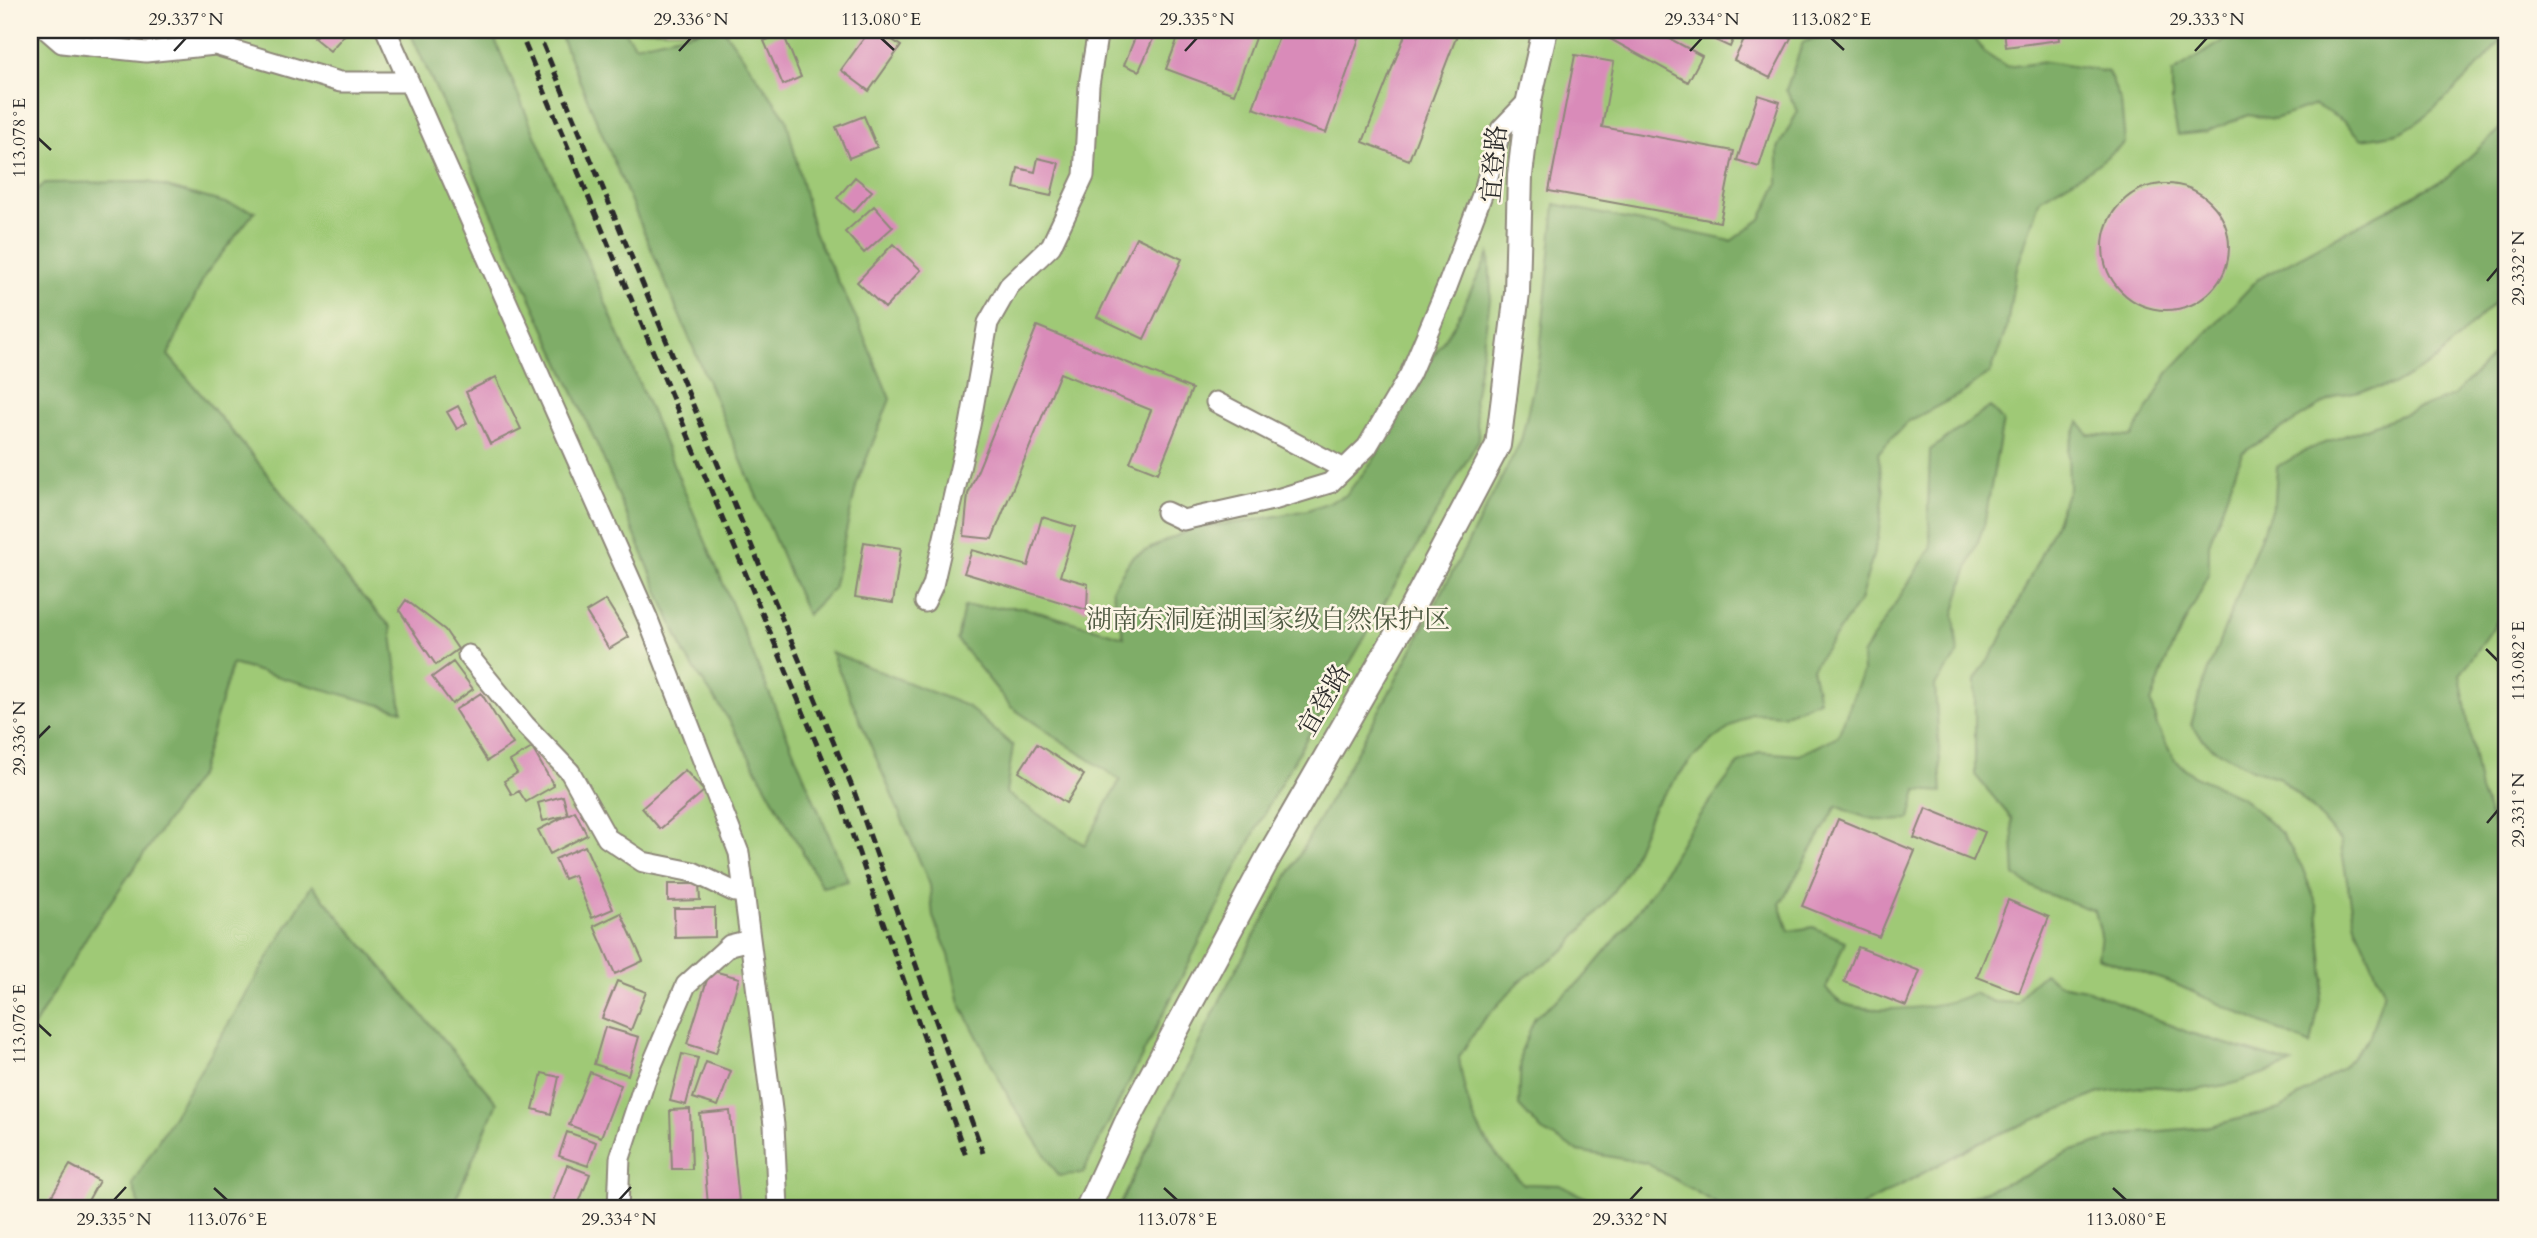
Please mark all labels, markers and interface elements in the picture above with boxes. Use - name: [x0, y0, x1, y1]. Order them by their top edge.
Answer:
- text: 29.337°N: [148, 7, 224, 32]
- text: 29.336°N: [653, 7, 729, 32]
- text: 113.080°E: [841, 7, 921, 32]
- text: 29.335°N: [1159, 7, 1235, 32]
- text: 29.334°N: [1664, 7, 1740, 32]
- text: 113.082°E: [1791, 7, 1871, 32]
- text: 29.333°N: [2169, 7, 2245, 32]
- text: 113.078°E: [7, 98, 32, 178]
- street label: 宜登路: [1473, 124, 1515, 204]
- text: 29.332°N: [2506, 230, 2531, 306]
- park label: 湖南东洞庭湖国家级自然保护区: [1086, 602, 1450, 637]
- text: 113.082°E: [2506, 621, 2531, 701]
- street label: 宜登路: [1289, 657, 1359, 743]
- text: 29.336°N: [7, 700, 32, 776]
- text: 29.331°N: [2506, 772, 2531, 848]
- text: 113.076°E: [7, 984, 32, 1064]
- text: 29.335°N: [76, 1207, 152, 1232]
- text: 113.076°E: [187, 1207, 267, 1232]
- text: 29.334°N: [581, 1207, 657, 1232]
- text: 113.078°E: [1137, 1207, 1217, 1232]
- text: 29.332°N: [1592, 1207, 1668, 1232]
- text: 113.080°E: [2086, 1207, 2166, 1232]

